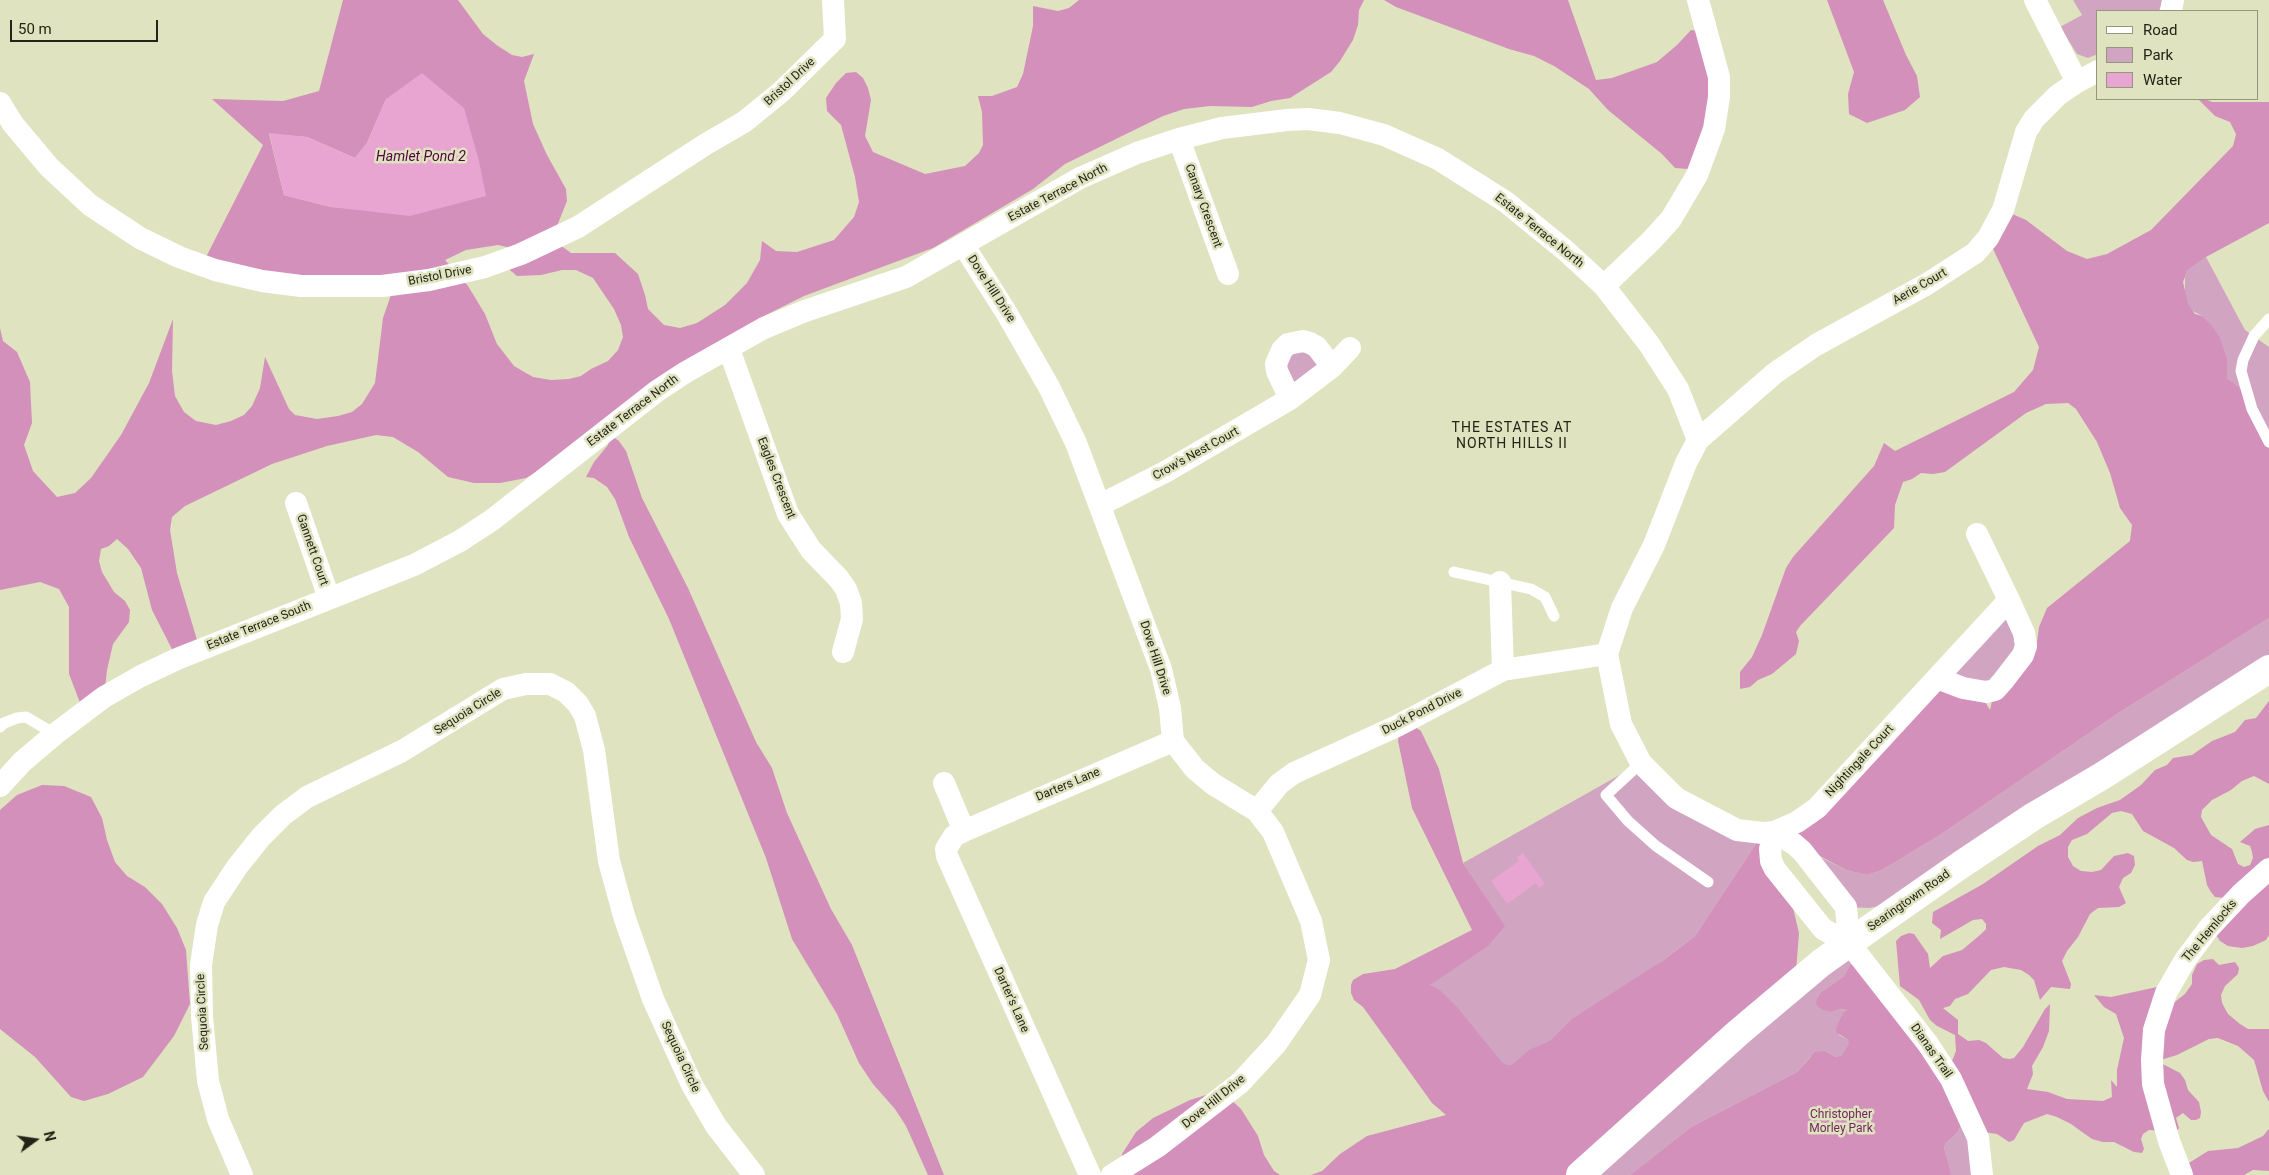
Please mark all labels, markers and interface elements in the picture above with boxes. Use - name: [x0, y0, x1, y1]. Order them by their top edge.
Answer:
- scale bar: [12, 10, 160, 42]
- legend: [2096, 10, 2259, 100]
- text: 50 m: [18, 20, 52, 38]
- text: Road: [2143, 21, 2177, 39]
- text: Park: [2143, 46, 2173, 64]
- street label: Bristol Drive: [762, 55, 818, 109]
- text: Water: [2143, 71, 2182, 89]
- water label: Hamlet Pond 2: [376, 149, 466, 165]
- street label: Estate Terrace North: [1006, 161, 1110, 225]
- street label: Canary Crescent: [1181, 162, 1225, 250]
- street label: Estate Terrace North: [1492, 191, 1586, 271]
- street label: Dove Hill Drive: [964, 253, 1018, 325]
- street label: Bristol Drive: [407, 263, 473, 289]
- street label: Aerie Court: [1890, 266, 1950, 308]
- street label: Estate Terrace North: [585, 372, 681, 450]
- district label: THE ESTATES AT NORTH HILLS II: [1450, 420, 1574, 452]
- street label: Crow's Nest Court: [1151, 424, 1241, 484]
- street label: Eagles Crescent: [754, 435, 798, 521]
- street label: Gannett Court: [293, 512, 331, 588]
- street label: Estate Terrace South: [205, 599, 313, 653]
- street label: Dove Hill Drive: [1136, 619, 1174, 697]
- street label: Sequoia Circle: [432, 686, 504, 738]
- street label: Duck Pond Drive: [1380, 686, 1464, 738]
- street label: Nightingale Court: [1823, 722, 1897, 800]
- street label: Darters Lane: [1034, 765, 1102, 805]
- street label: Searingtown Road: [1865, 867, 1953, 935]
- street label: The Hemlocks: [2180, 897, 2240, 965]
- street label: Darter's Lane: [990, 965, 1032, 1035]
- street label: Sequoia Circle: [194, 973, 212, 1051]
- street label: Sequoia Circle: [657, 1019, 703, 1095]
- street label: Dianas Trail: [1907, 1021, 1955, 1081]
- street label: Dove Hill Drive: [1180, 1072, 1248, 1132]
- park label: Christopher Morley Park: [1809, 1108, 1873, 1136]
- north arrow: [10, 1115, 60, 1165]
- text: N: [41, 1130, 59, 1143]

